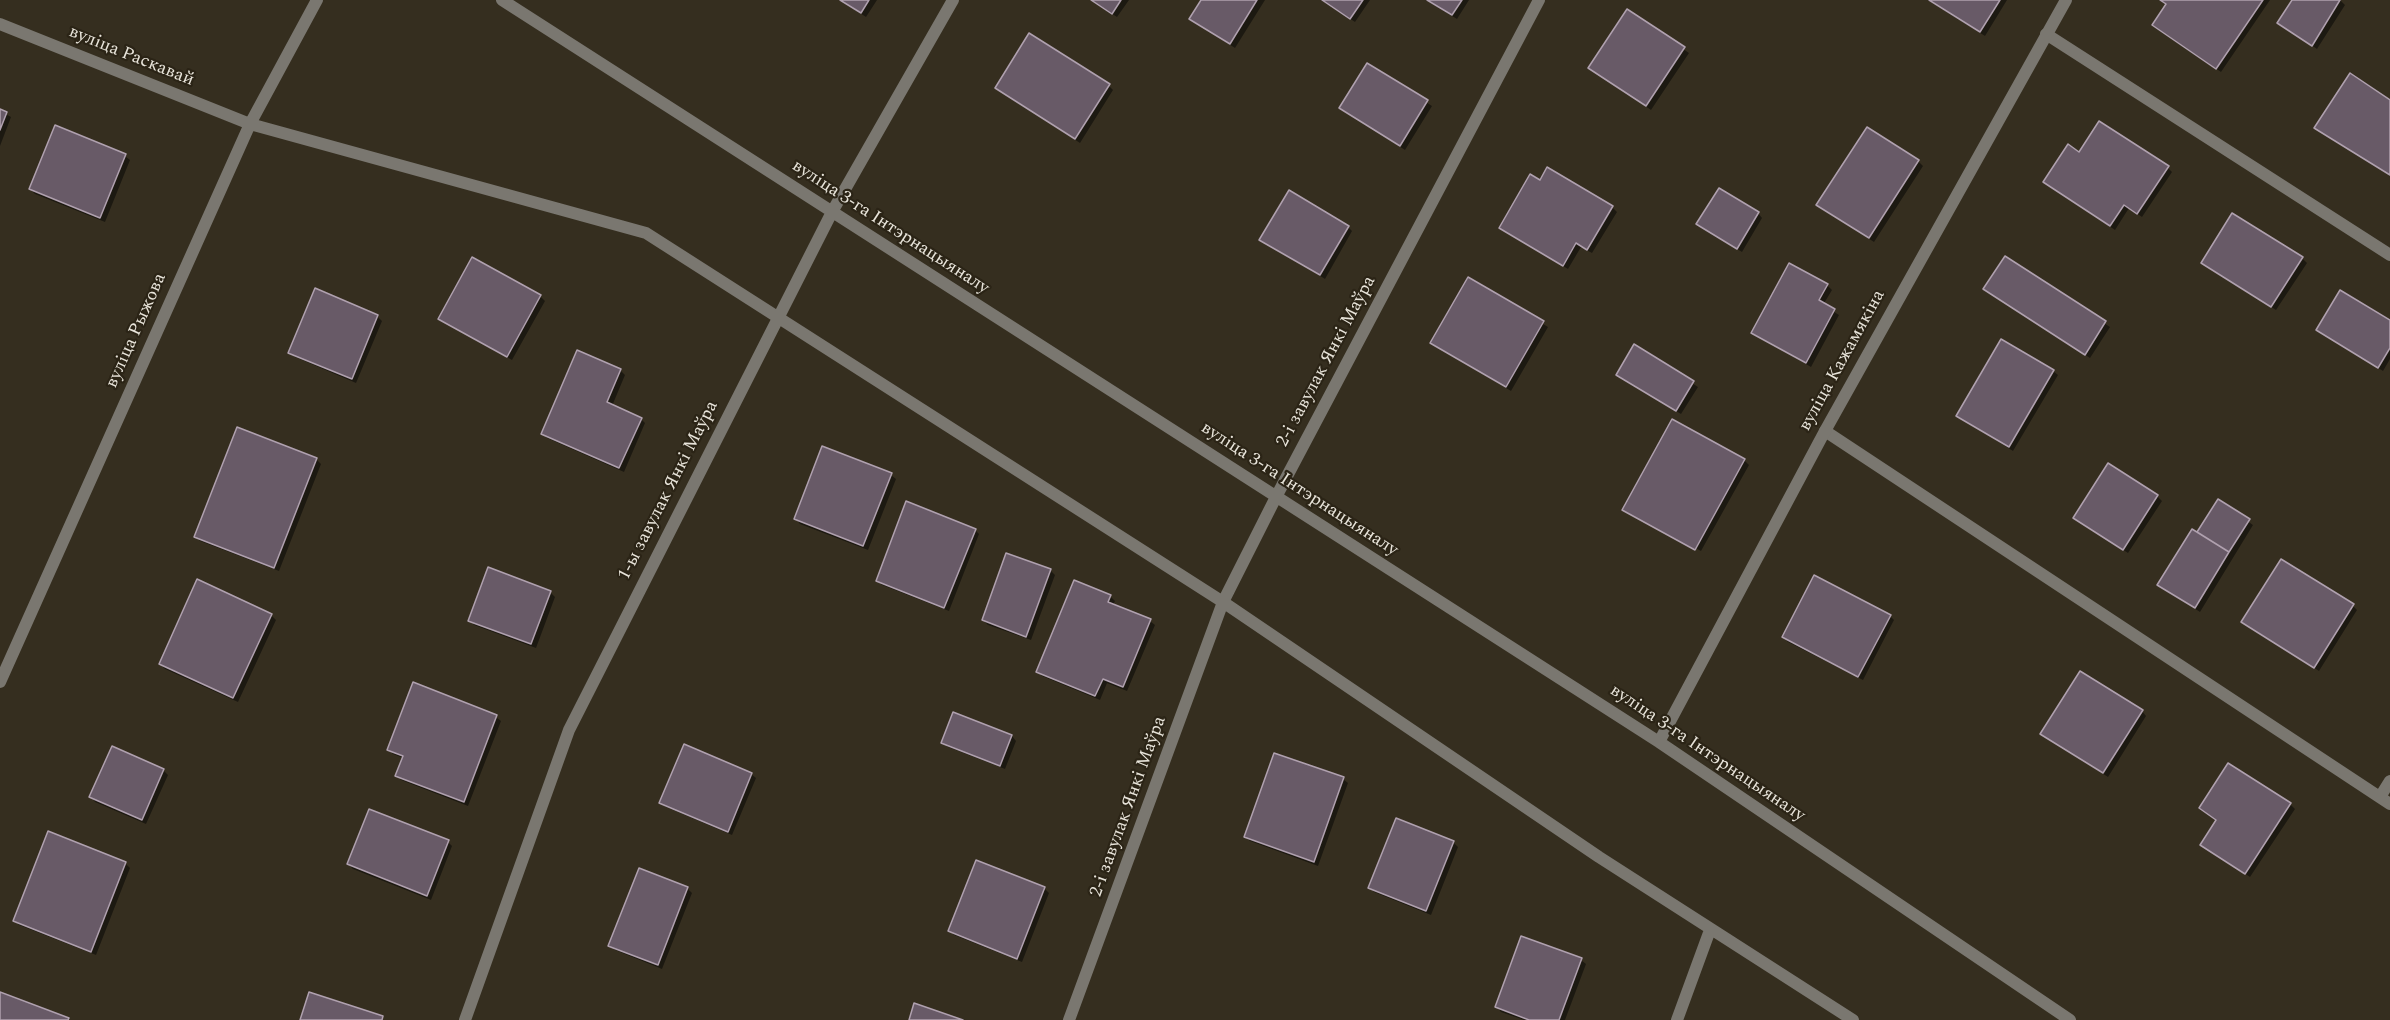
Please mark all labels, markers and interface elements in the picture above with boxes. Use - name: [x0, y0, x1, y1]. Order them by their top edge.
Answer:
- street label: вуліца Раскавай: [65, 22, 197, 92]
- street label: вуліца 3-га Інтэрнацыяналу: [787, 156, 993, 300]
- street label: вуліца Рыжова: [102, 270, 172, 392]
- street label: 2-і завулак Янкі Маўра: [1273, 273, 1381, 451]
- street label: вуліца Кажамякіна: [1795, 287, 1891, 435]
- street label: 1-ы завулак Янкі Маўра: [614, 398, 724, 584]
- street label: вуліца 3-га Інтэрнацыяналу: [1196, 418, 1402, 562]
- street label: вуліца 3-га Інтэрнацыяналу: [1605, 681, 1809, 827]
- street label: 2-і завулак Янкі Маўра: [1086, 714, 1172, 900]

